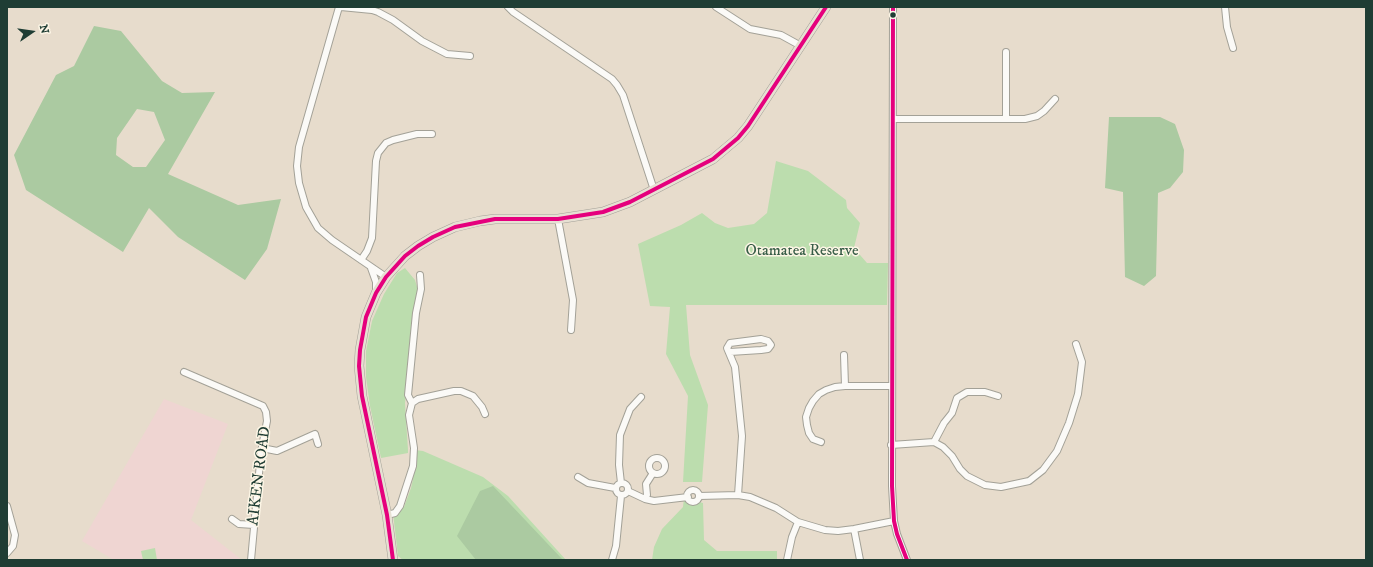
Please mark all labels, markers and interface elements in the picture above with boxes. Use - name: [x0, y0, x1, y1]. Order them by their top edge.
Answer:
- unlabelled marker: [888, 10, 898, 20]
- north arrow: [12, 12, 52, 52]
- text: N: [36, 23, 52, 35]
- park label: Otamatea Reserve: [745, 242, 859, 262]
- street label: AIKEN ROAD: [244, 425, 276, 527]

